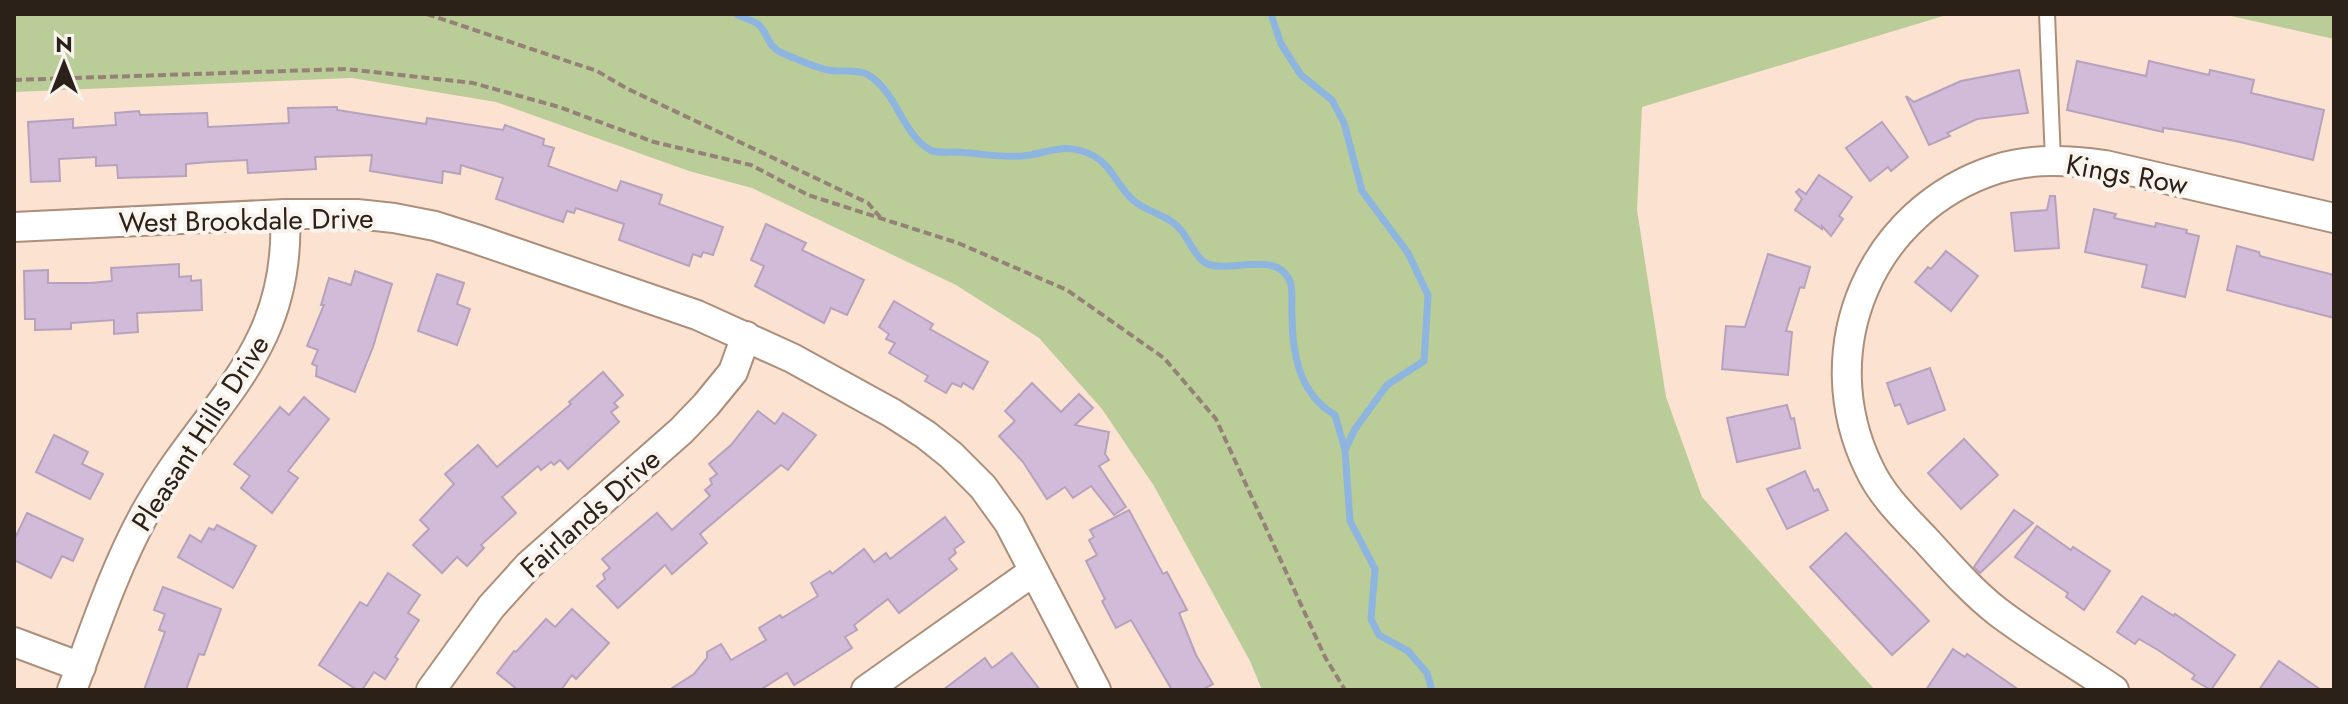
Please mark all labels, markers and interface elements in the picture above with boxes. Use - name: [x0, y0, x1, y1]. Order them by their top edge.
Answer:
- north arrow: [24, 24, 104, 104]
- text: N: [55, 28, 73, 60]
- street label: Kings Row: [2063, 144, 2191, 205]
- street label: West Brookdale Drive: [118, 198, 374, 243]
- street label: Pleasant Hills Drive: [122, 327, 279, 539]
- street label: Fairlands Drive: [511, 439, 669, 587]

